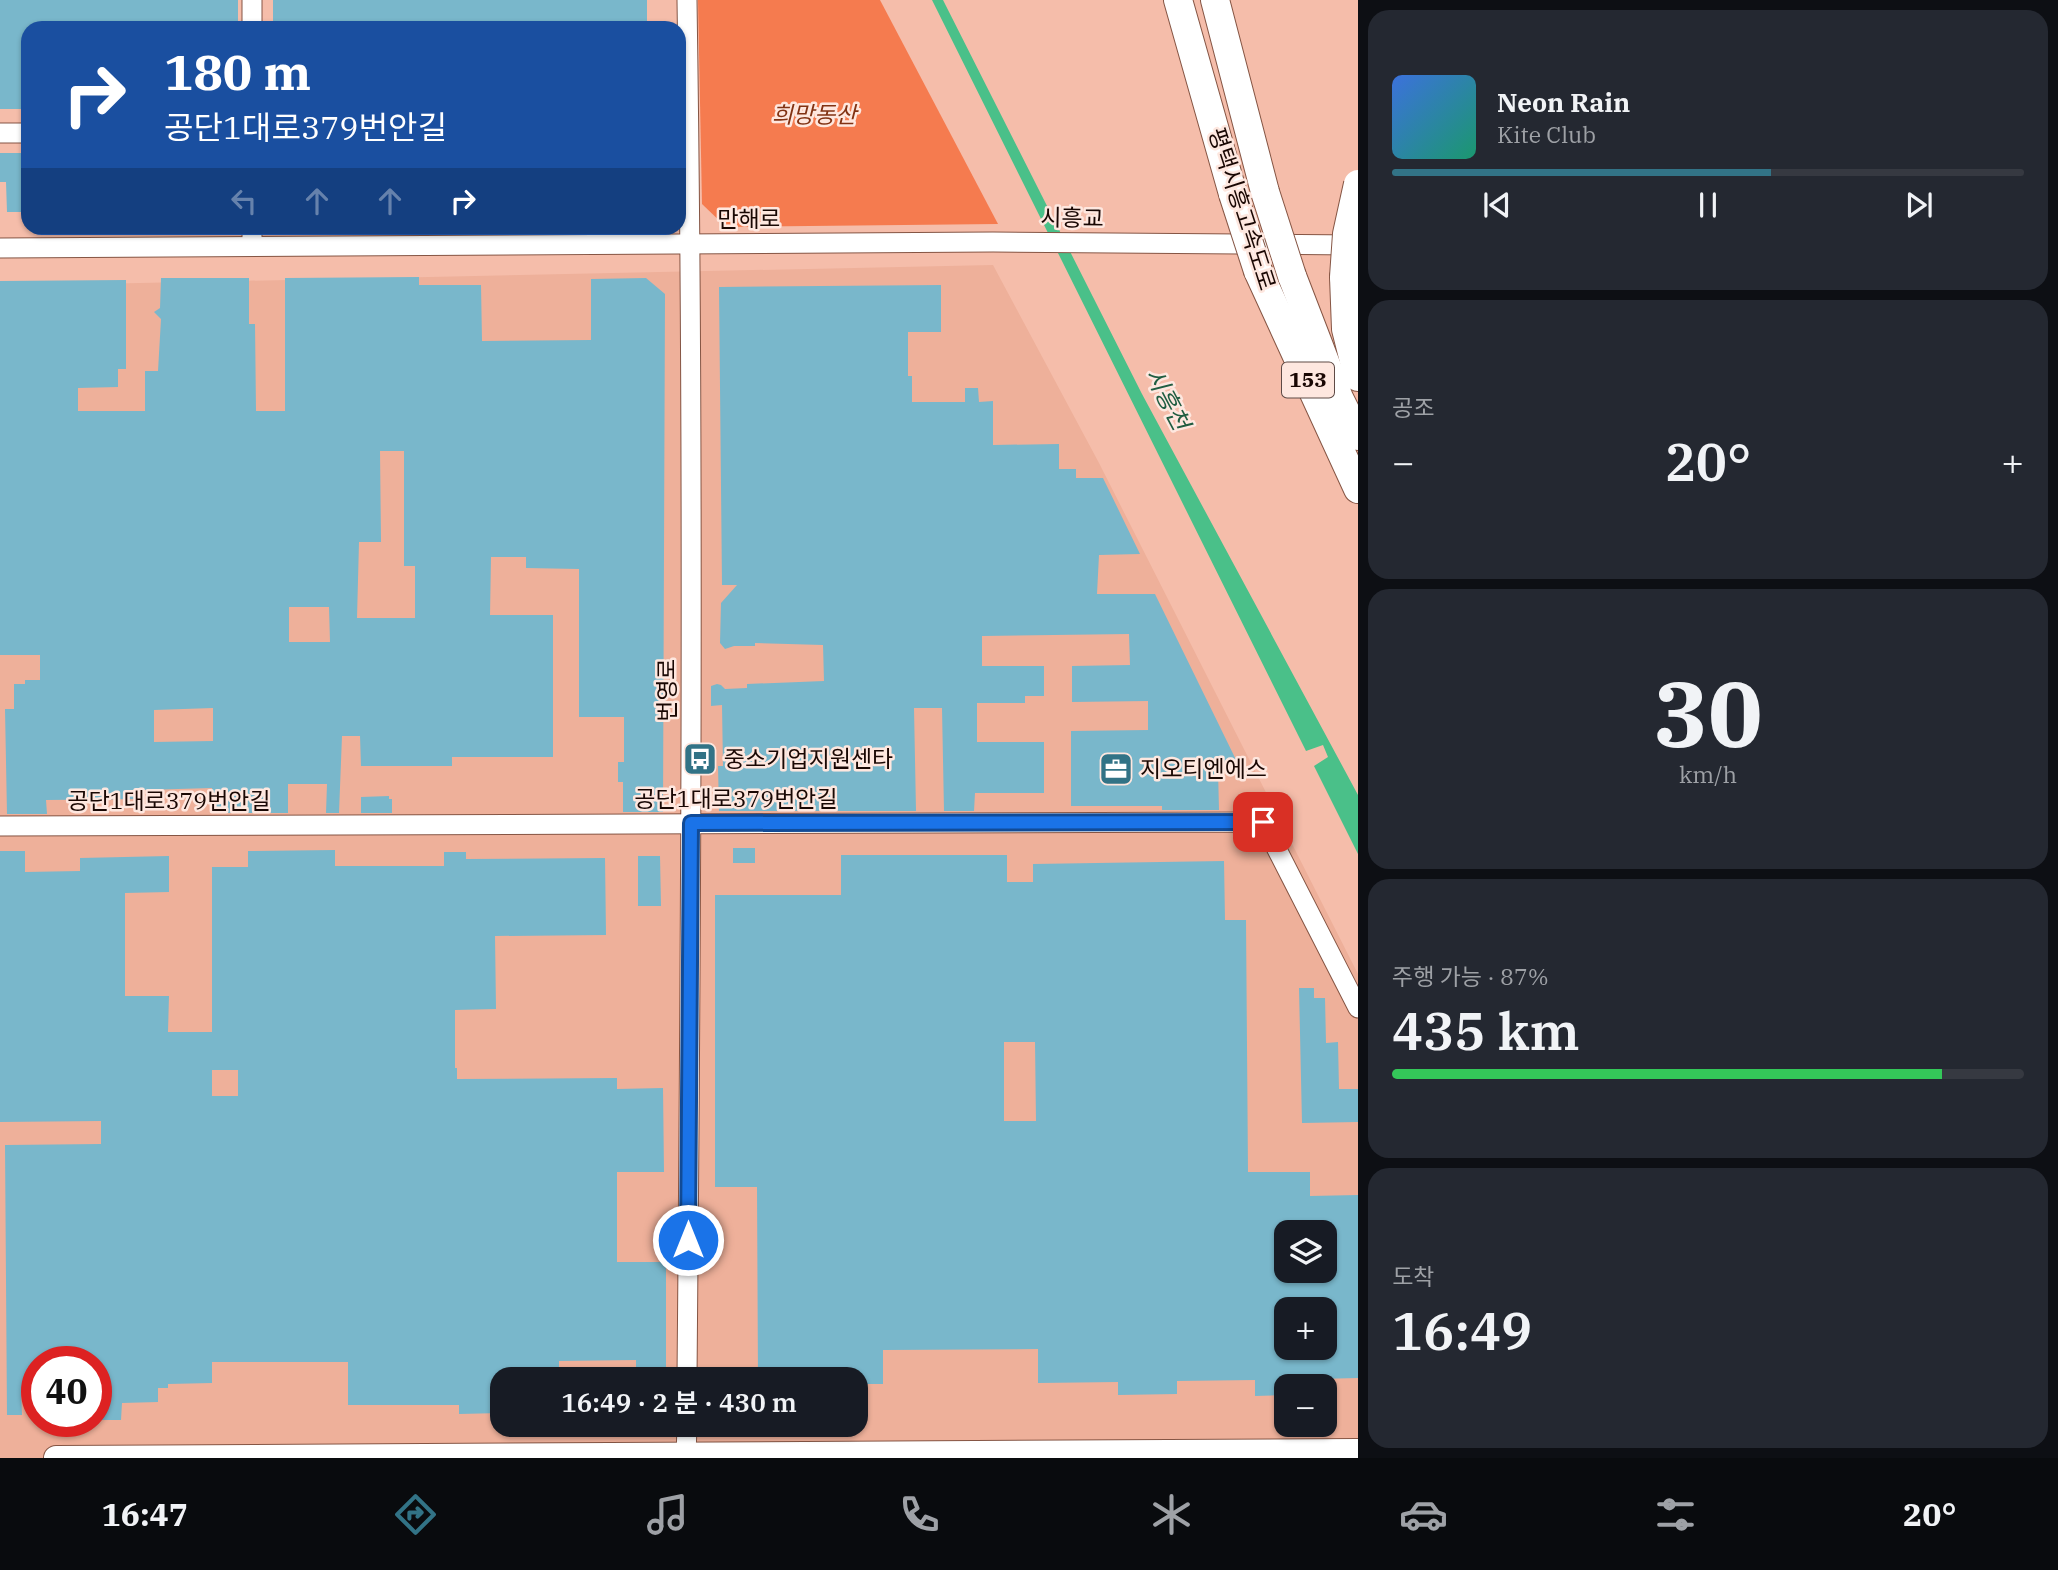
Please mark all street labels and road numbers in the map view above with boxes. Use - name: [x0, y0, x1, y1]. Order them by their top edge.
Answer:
- street label: 평택시흥고속도로: [1203, 124, 1283, 294]
- street label: 시흥교: [1040, 201, 1104, 233]
- street label: 만해로: [717, 203, 781, 233]
- road number: 153: [1282, 362, 1334, 398]
- street label: 번영로: [651, 658, 681, 722]
- street label: 공단1대로379번안길: [634, 783, 838, 813]
- street label: 공단1대로379번안길: [67, 785, 271, 815]

